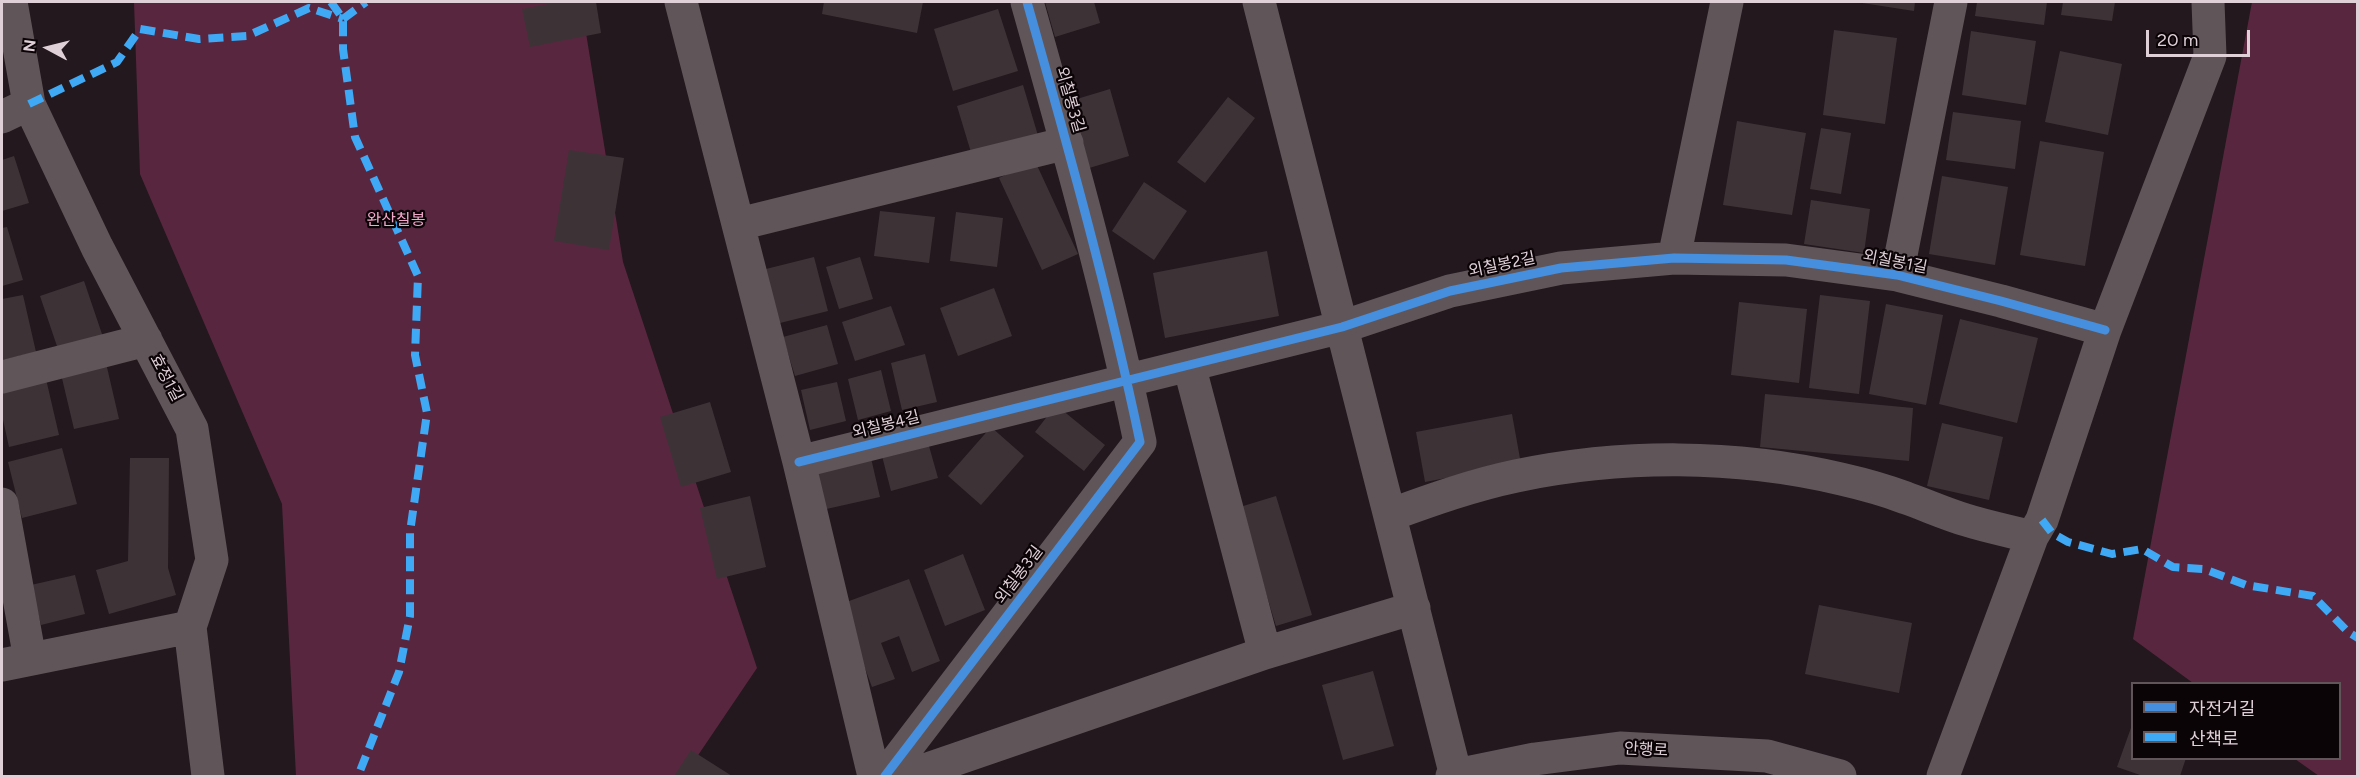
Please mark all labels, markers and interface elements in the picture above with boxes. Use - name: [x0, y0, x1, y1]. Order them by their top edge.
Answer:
- north arrow: [18, 18, 78, 78]
- scale bar: [2149, 18, 2252, 56]
- text: 20 m: [2157, 29, 2198, 51]
- text: N: [19, 38, 40, 53]
- street label: 외칠봉3길: [1051, 65, 1089, 135]
- park label: 완산칠봉: [367, 210, 425, 230]
- street label: 외칠봉1길: [1861, 246, 1929, 278]
- street label: 외칠봉2길: [1467, 249, 1537, 281]
- street label: 효정1길: [146, 351, 186, 405]
- street label: 외칠봉4길: [850, 407, 922, 443]
- street label: 외칠봉3길: [991, 542, 1047, 608]
- legend: [2131, 682, 2341, 760]
- text: 자전거길: [2189, 698, 2255, 720]
- text: 산책로: [2189, 728, 2239, 750]
- street label: 안행로: [1623, 739, 1669, 761]

